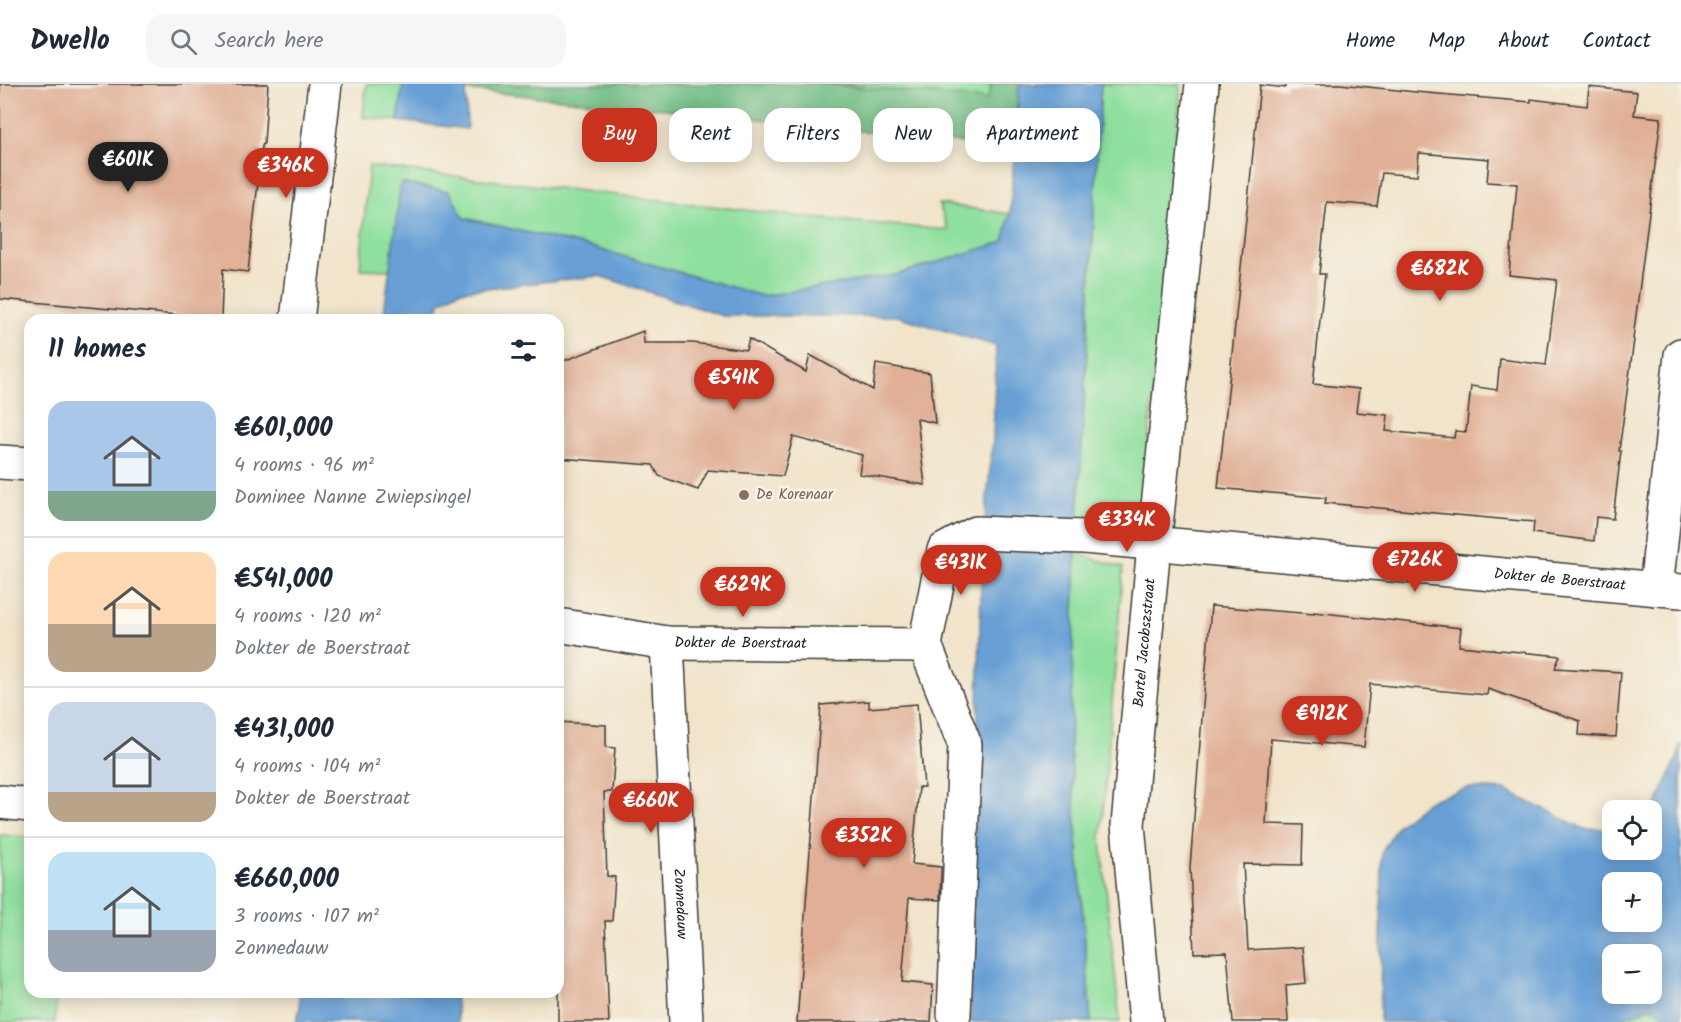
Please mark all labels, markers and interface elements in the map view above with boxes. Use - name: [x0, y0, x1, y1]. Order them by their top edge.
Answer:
- search box: [146, 14, 566, 68]
- text: Dwello: [30, 19, 110, 64]
- text: Search here: [215, 24, 323, 59]
- icon: search: [167, 25, 200, 58]
- text: Home: [1346, 25, 1395, 58]
- text: Map: [1428, 25, 1465, 58]
- text: About: [1498, 25, 1549, 58]
- text: Contact: [1582, 25, 1651, 58]
- chip: Buy: [582, 108, 657, 162]
- chip: Rent: [669, 108, 752, 162]
- chip: Filters: [764, 108, 861, 162]
- chip: New: [873, 108, 953, 162]
- chip: Apartment: [965, 108, 1100, 162]
- pin: €601K: [86, 142, 170, 193]
- text: €601K: [102, 145, 154, 177]
- pin: €346K: [244, 148, 328, 199]
- text: €346K: [257, 151, 315, 183]
- pin: €682K: [1398, 251, 1482, 302]
- text: €682K: [1410, 254, 1470, 286]
- text: 11 homes: [48, 329, 146, 371]
- icon: filters: [507, 334, 540, 367]
- pin: €541K: [692, 360, 776, 411]
- text: €541K: [708, 363, 760, 395]
- text: €601,000: [234, 408, 333, 450]
- icon: home: [96, 425, 168, 497]
- text: 4 rooms · 96 m²: [234, 450, 374, 482]
- text: Dominee Nanne Zwiepsingel: [234, 482, 471, 514]
- place label: De Korenaar: [756, 483, 834, 507]
- marker: De Korenaar: [737, 488, 751, 502]
- pin: €334K: [1085, 502, 1169, 553]
- text: €334K: [1098, 505, 1156, 537]
- pin: €726K: [1373, 542, 1457, 593]
- pin: €431K: [919, 545, 1003, 596]
- text: €726K: [1387, 545, 1443, 577]
- text: €431K: [935, 548, 987, 580]
- text: €541,000: [234, 559, 333, 601]
- street label: Dokter de Boerstraat: [1493, 562, 1627, 598]
- pin: €629K: [701, 567, 785, 618]
- text: €629K: [714, 570, 772, 602]
- icon: home: [96, 576, 168, 648]
- street label: Bartel Jacobszstraat: [1127, 577, 1163, 708]
- text: 4 rooms · 120 m²: [234, 601, 381, 633]
- street label: Dokter de Boerstraat: [674, 631, 807, 656]
- text: Dokter de Boerstraat: [234, 633, 411, 665]
- pin: €912K: [1280, 696, 1364, 747]
- text: €912K: [1296, 699, 1348, 731]
- text: €431,000: [234, 709, 334, 751]
- icon: home: [96, 726, 168, 798]
- text: 4 rooms · 104 m²: [234, 751, 380, 783]
- text: Dokter de Boerstraat: [234, 783, 411, 815]
- pin: €660K: [609, 783, 693, 834]
- text: €660K: [623, 786, 679, 818]
- map controls: [1602, 800, 1662, 1004]
- button: locate: [1602, 800, 1662, 860]
- pin: €352K: [822, 818, 906, 869]
- text: €352K: [835, 821, 893, 853]
- text: €660,000: [234, 859, 339, 901]
- street label: Zonnedauw: [666, 868, 694, 940]
- button: +: [1602, 872, 1662, 932]
- icon: home: [96, 876, 168, 948]
- text: 3 rooms · 107 m²: [234, 901, 379, 933]
- text: Zonnedauw: [234, 933, 328, 965]
- button: −: [1602, 944, 1662, 1004]

